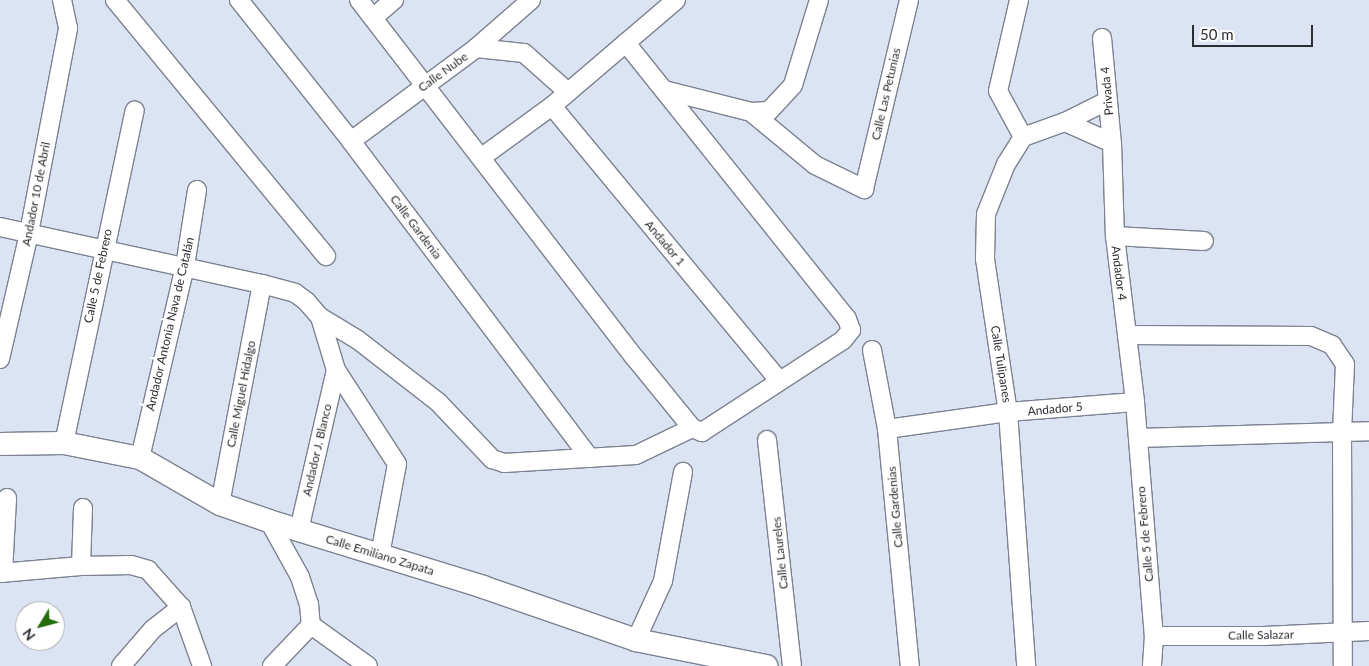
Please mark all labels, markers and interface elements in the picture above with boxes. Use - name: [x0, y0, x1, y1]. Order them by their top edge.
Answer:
- scale bar: [1194, 15, 1315, 47]
- text: 50 m: [1200, 25, 1234, 43]
- street label: Calle Las Petunias: [868, 46, 904, 142]
- street label: Calle Nube: [415, 49, 471, 95]
- street label: Privada 4: [1098, 66, 1116, 116]
- street label: Andador 10 de Abril: [19, 140, 53, 248]
- street label: Calle Gardenia: [387, 192, 445, 262]
- street label: Andador 1: [642, 217, 688, 269]
- street label: Calle 5 de Febrero: [81, 228, 115, 324]
- street label: Andador Antonia Nava de Catalán: [143, 235, 197, 413]
- street label: Andador 4: [1108, 245, 1130, 301]
- street label: Calle Tulipanes: [988, 324, 1014, 404]
- street label: Calle Miguel Hidalgo: [224, 339, 258, 449]
- street label: Andador 5: [1027, 399, 1083, 419]
- street label: Andador J. Blanco: [299, 402, 335, 498]
- street label: Calle Gardenias: [884, 466, 906, 548]
- street label: Calle 5 de Febrero: [1134, 486, 1156, 582]
- street label: Calle Laureles: [769, 516, 791, 590]
- street label: Calle Emiliano Zapata: [324, 532, 436, 578]
- north arrow: [15, 601, 65, 651]
- text: N: [18, 625, 38, 644]
- street label: Calle Salazar: [1228, 627, 1294, 643]

